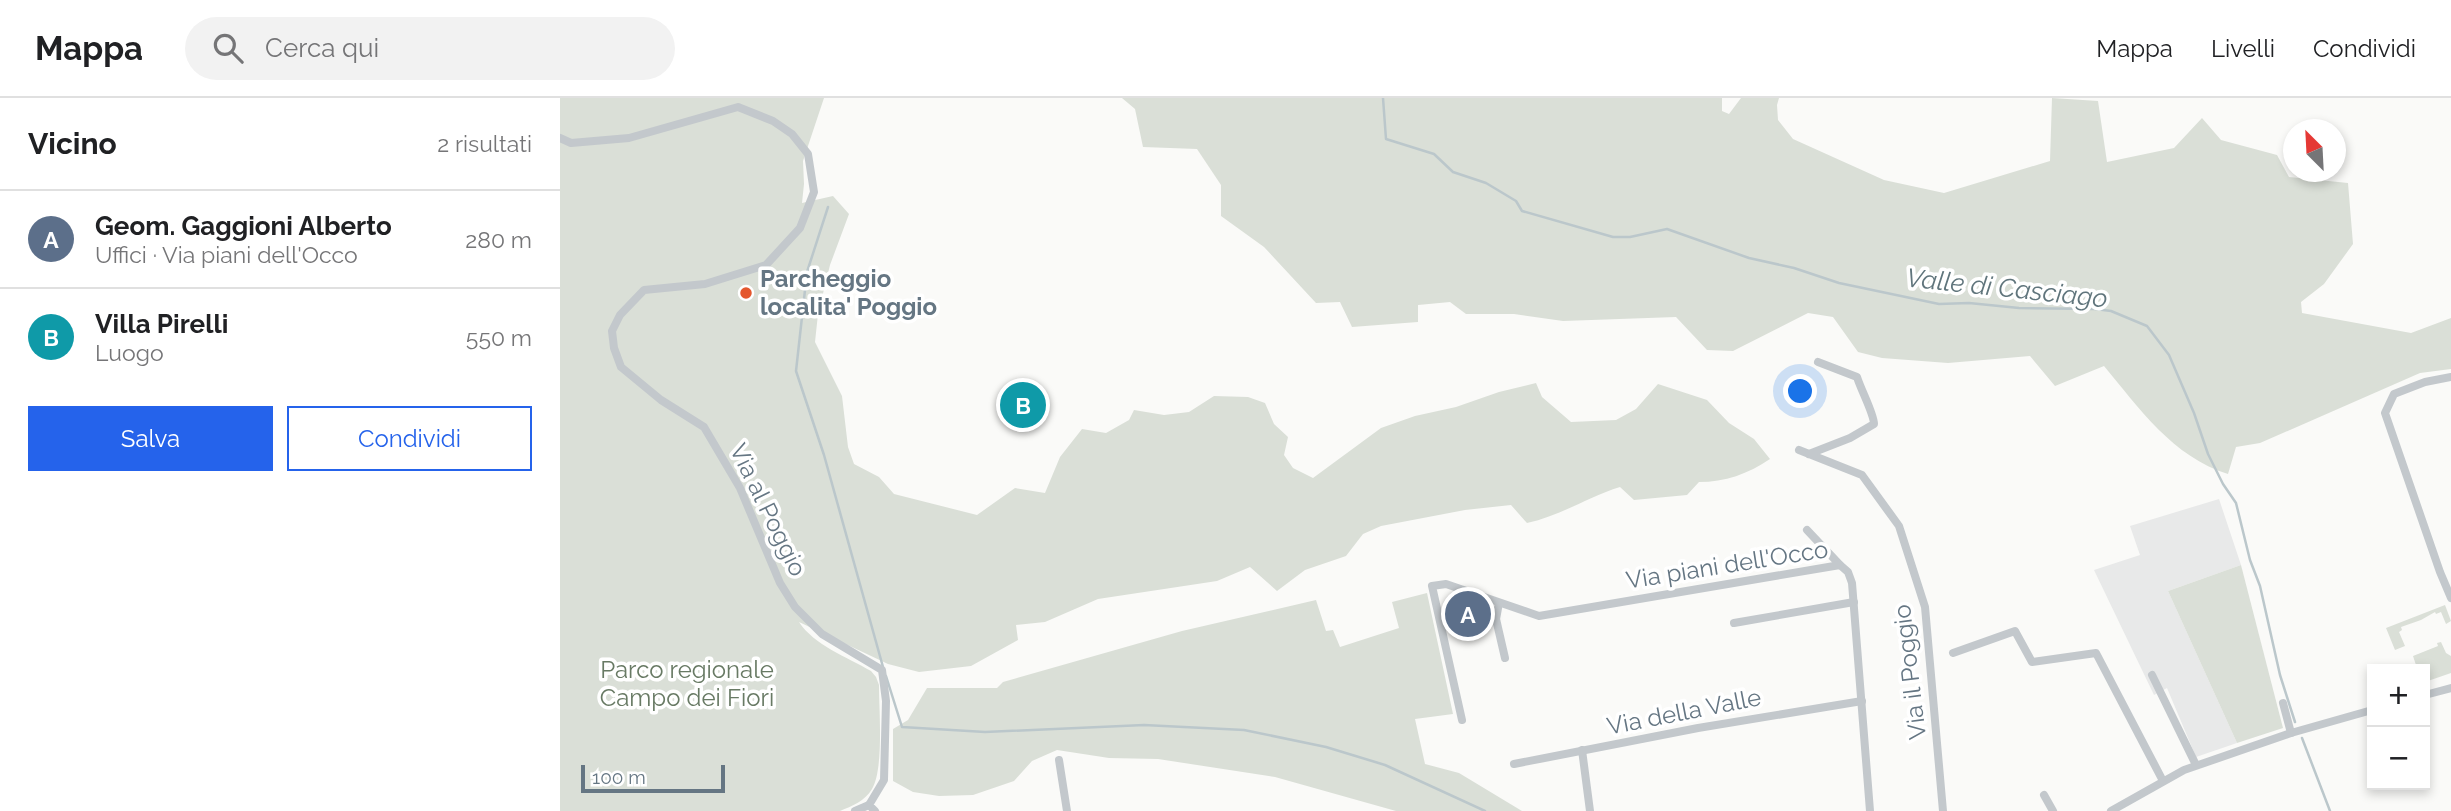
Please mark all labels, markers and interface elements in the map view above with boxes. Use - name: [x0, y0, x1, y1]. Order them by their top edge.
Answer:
- search box: [185, 17, 675, 80]
- text: Mappa: [35, 29, 143, 68]
- icon: search: [209, 29, 247, 67]
- text: Cerca qui: [265, 33, 379, 63]
- text: Mappa: [2096, 34, 2173, 63]
- text: Livelli: [2211, 34, 2275, 63]
- text: Condividi: [2313, 34, 2416, 63]
- north arrow: [2283, 119, 2346, 182]
- text: Vicino: [28, 126, 117, 161]
- text: 2 risultati: [437, 130, 532, 157]
- text: Geom. Gaggioni Alberto: [95, 211, 392, 241]
- text: A: [43, 226, 59, 253]
- text: 280 m: [465, 226, 532, 253]
- text: Uffici · Via piani dell'Occo: [95, 241, 358, 268]
- water label: Valle di Casciago: [1905, 263, 2109, 313]
- place label: Parcheggio localita' Poggio: [760, 264, 937, 321]
- marker: Parcheggio localita' Poggio: [738, 285, 754, 301]
- text: Villa Pirelli: [95, 309, 228, 339]
- text: B: [43, 324, 59, 351]
- text: 550 m: [466, 324, 532, 351]
- text: Luogo: [95, 339, 164, 366]
- your location: [1783, 374, 1817, 408]
- pin: B: [1000, 379, 1046, 431]
- button: Salva: [28, 406, 273, 471]
- button: Condividi: [287, 406, 532, 471]
- street label: Via al Poggio: [724, 439, 813, 581]
- street label: Via piani dell'Occo: [1624, 534, 1830, 595]
- pin: A: [1445, 588, 1491, 640]
- street label: Via il Poggio: [1887, 603, 1932, 741]
- park label: Parco regionale Campo dei Fiori: [600, 655, 774, 712]
- map controls: [2367, 664, 2430, 790]
- button: +: [2367, 664, 2430, 727]
- street label: Via della Valle: [1604, 682, 1763, 741]
- button: −: [2367, 727, 2430, 790]
- scale bar: [581, 762, 724, 794]
- text: 100 m: [592, 766, 646, 788]

